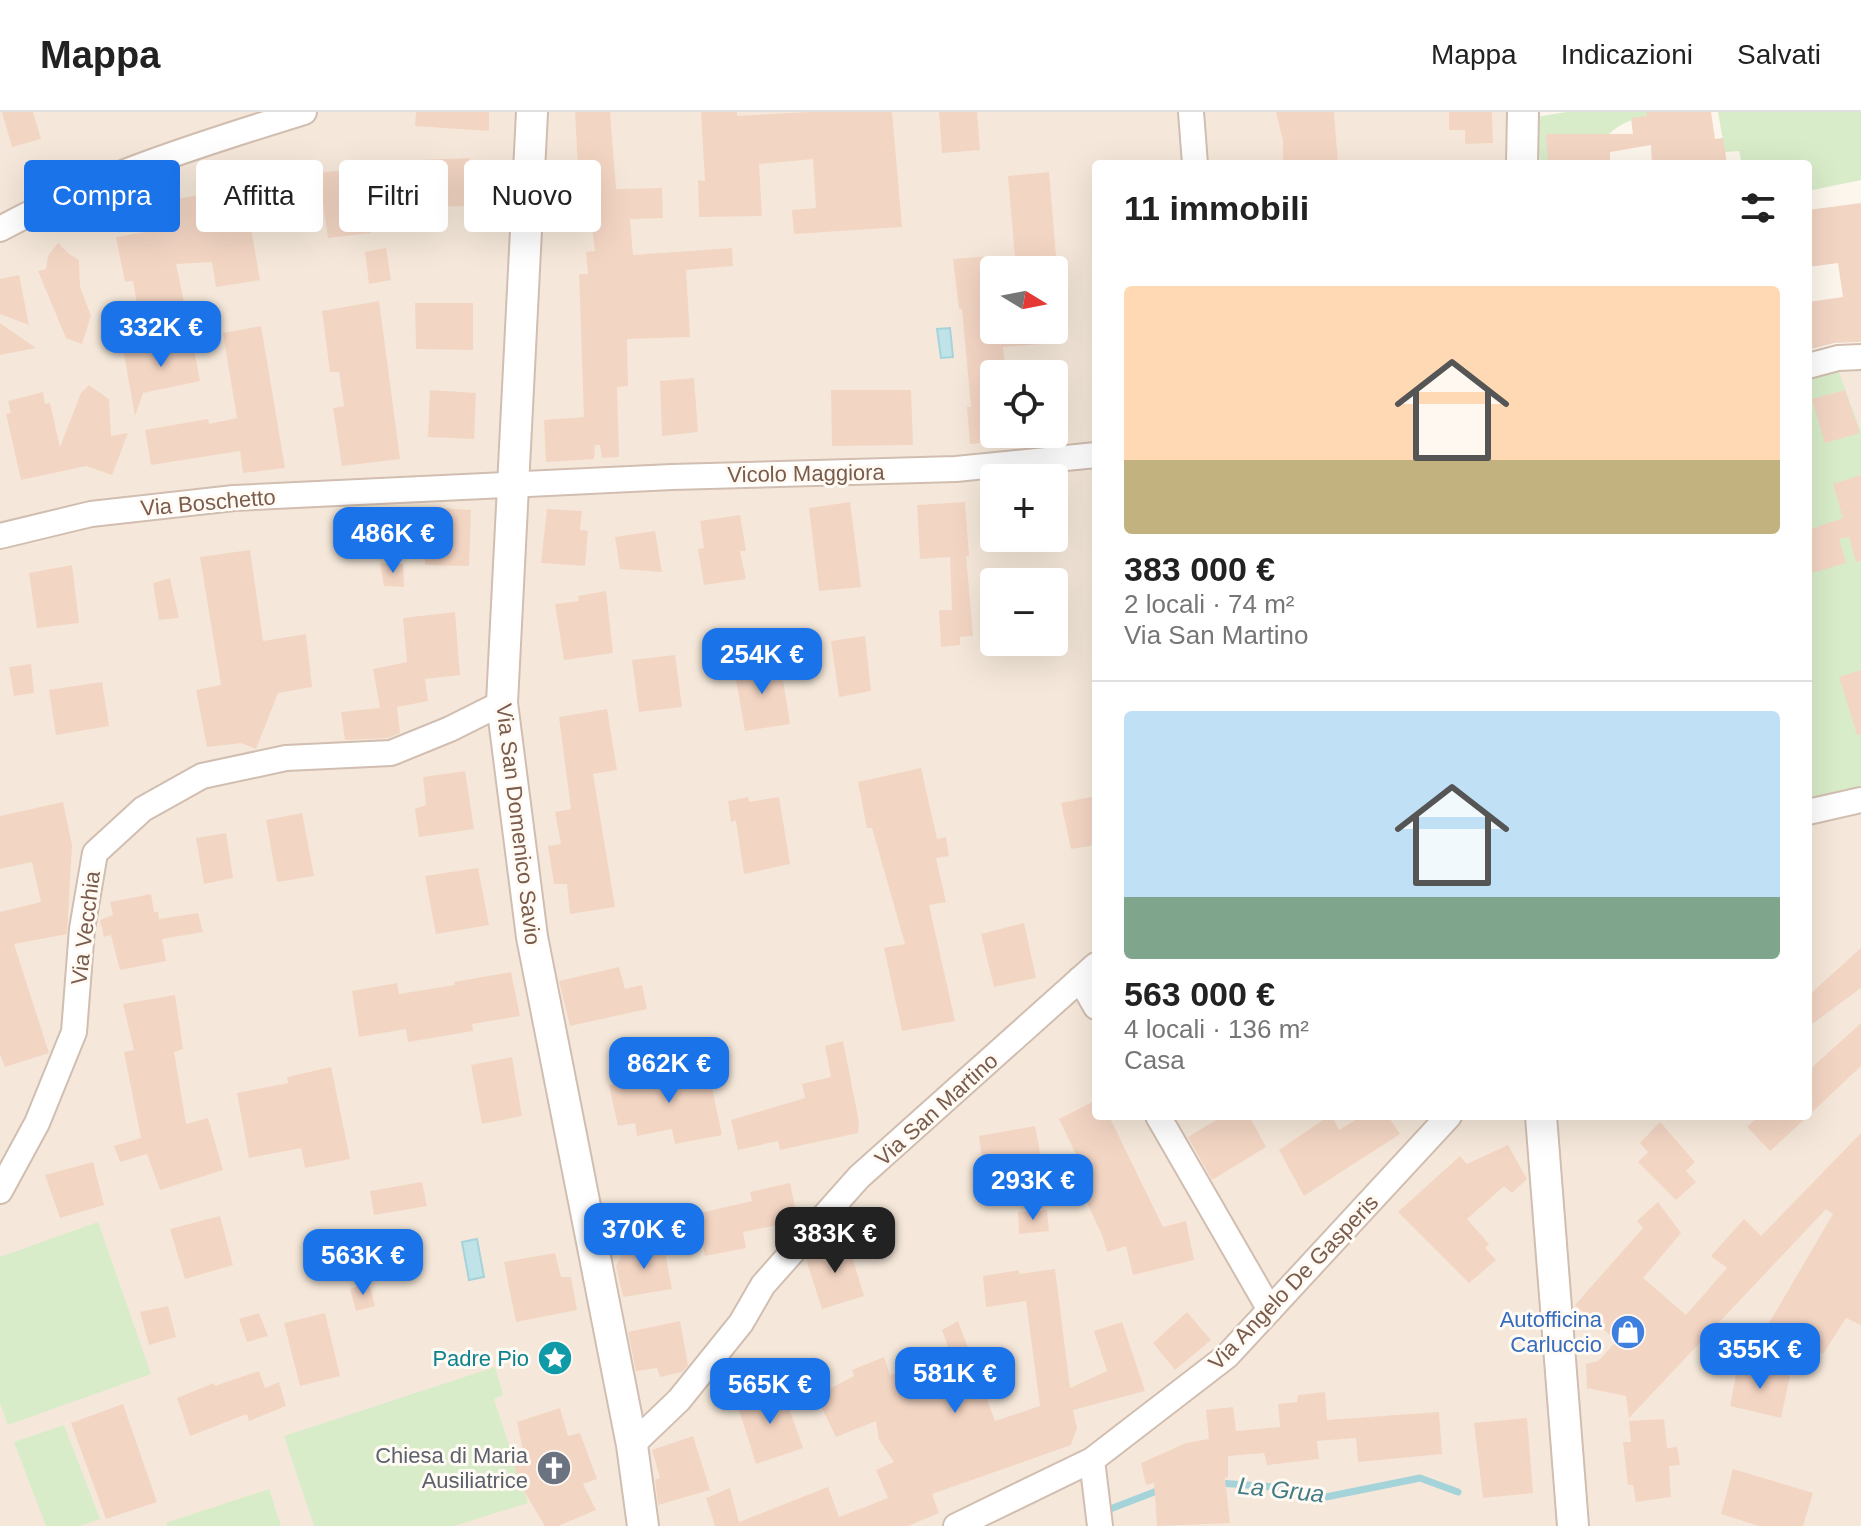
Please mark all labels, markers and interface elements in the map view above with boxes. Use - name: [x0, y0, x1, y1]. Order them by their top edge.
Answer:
- text: Mappa: [40, 34, 160, 76]
- text: Mappa: [1431, 39, 1517, 70]
- text: Indicazioni: [1561, 39, 1693, 70]
- text: Salvati: [1737, 39, 1821, 70]
- chip: Compra: [24, 160, 180, 232]
- chip: Affitta: [196, 160, 323, 232]
- chip: Filtri: [339, 160, 448, 232]
- chip: Nuovo: [464, 160, 601, 232]
- icon: filters: [1736, 186, 1780, 230]
- text: 11 immobili: [1124, 189, 1309, 227]
- north arrow: [980, 256, 1068, 344]
- map controls: [980, 256, 1068, 656]
- pin: 332K €: [96, 301, 226, 369]
- text: 332K €: [119, 312, 203, 342]
- icon: home: [1380, 338, 1524, 482]
- button: locate: [980, 360, 1068, 448]
- street label: Vicolo Maggiora: [727, 460, 886, 487]
- button: +: [980, 464, 1068, 552]
- street label: Via Boschetto: [140, 484, 277, 521]
- pin: 486K €: [328, 507, 458, 575]
- text: 486K €: [351, 518, 435, 548]
- text: 383 000 €: [1124, 550, 1275, 588]
- button: −: [980, 568, 1068, 656]
- text: 2 locali · 74 m²: [1124, 589, 1295, 619]
- text: Via San Martino: [1124, 620, 1309, 650]
- pin: 254K €: [697, 628, 827, 696]
- text: 254K €: [720, 639, 804, 669]
- street label: Via San Domenico Savio: [491, 702, 546, 946]
- icon: home: [1380, 763, 1524, 907]
- street label: Via Vecchia: [66, 869, 105, 986]
- text: 563 000 €: [1124, 975, 1275, 1013]
- text: 4 locali · 136 m²: [1124, 1014, 1309, 1044]
- pin: 862K €: [604, 1037, 734, 1105]
- text: Casa: [1124, 1045, 1185, 1075]
- text: 862K €: [627, 1048, 711, 1078]
- street label: Via San Martino: [870, 1048, 1003, 1171]
- pin: 293K €: [968, 1154, 1098, 1222]
- text: 293K €: [991, 1165, 1075, 1195]
- street label: Via Angelo De Gasperis: [1203, 1190, 1383, 1375]
- pin: 370K €: [579, 1203, 709, 1271]
- pin: 383K €: [770, 1207, 900, 1275]
- text: 370K €: [602, 1214, 686, 1244]
- text: 383K €: [793, 1218, 877, 1248]
- pin: 563K €: [298, 1229, 428, 1297]
- text: 563K €: [321, 1240, 405, 1270]
- place label: Autofficina Carluccio: [1500, 1307, 1603, 1357]
- shop icon: Autofficina Carluccio: [1609, 1313, 1647, 1351]
- pin: 355K €: [1695, 1323, 1825, 1391]
- text: 355K €: [1718, 1334, 1802, 1364]
- place icon: Padre Pio: [536, 1339, 574, 1377]
- place label: Padre Pio: [432, 1346, 529, 1371]
- pin: 581K €: [890, 1347, 1020, 1415]
- pin: 565K €: [705, 1358, 835, 1426]
- text: 581K €: [913, 1358, 997, 1388]
- text: 565K €: [728, 1369, 812, 1399]
- place label: Chiesa di Maria Ausiliatrice: [375, 1443, 529, 1493]
- church icon: Chiesa di Maria Ausiliatrice: [535, 1449, 573, 1487]
- water label: La Grua: [1237, 1472, 1326, 1507]

